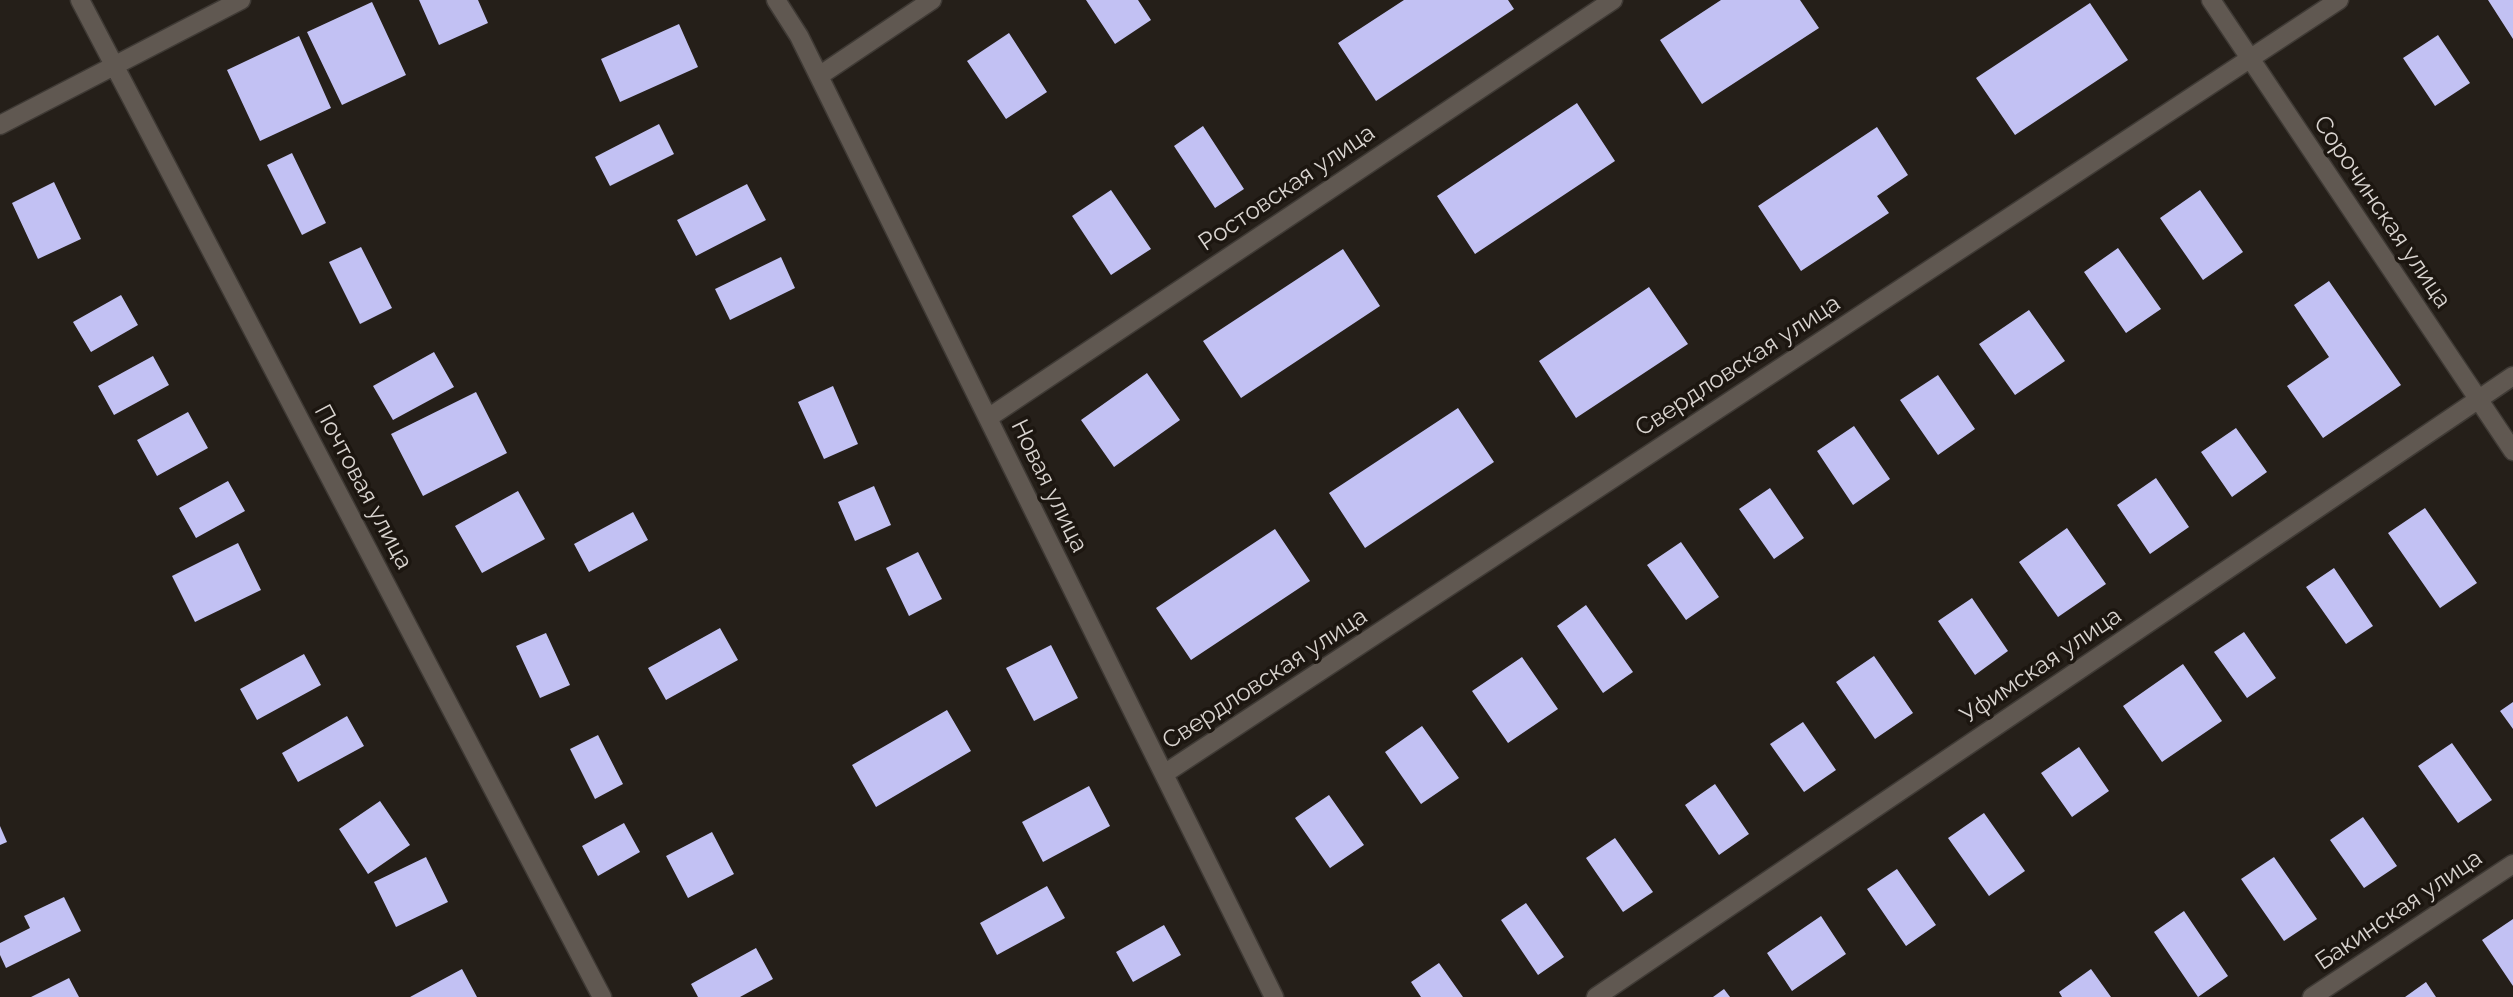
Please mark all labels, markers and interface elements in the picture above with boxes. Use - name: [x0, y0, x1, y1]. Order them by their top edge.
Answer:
- street label: Сорочинская улица: [2307, 110, 2457, 314]
- street label: Ростовская улица: [1194, 118, 1380, 258]
- street label: Свердловская улица: [1630, 289, 1846, 443]
- street label: Почтовая улица: [308, 400, 418, 574]
- street label: Новая улица: [1004, 415, 1094, 557]
- street label: Свердловская улица: [1157, 602, 1373, 756]
- street label: Уфимская улица: [1955, 602, 2127, 730]
- street label: Бакинская улица: [2310, 844, 2488, 976]

